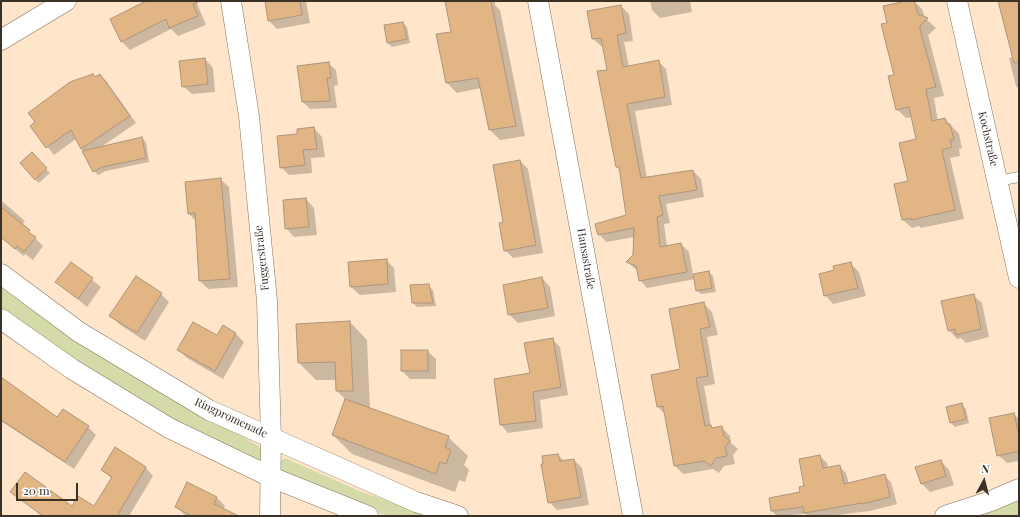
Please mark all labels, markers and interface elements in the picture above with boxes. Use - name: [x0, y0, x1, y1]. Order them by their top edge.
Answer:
- street label: Kochstraße: [975, 110, 1001, 168]
- street label: Fuggerstraße: [252, 225, 272, 291]
- street label: Hansastraße: [574, 227, 598, 291]
- street label: Ringpromenade: [192, 395, 270, 441]
- north arrow: [964, 461, 1004, 501]
- text: N: [981, 461, 990, 477]
- scale bar: [18, 475, 80, 501]
- text: 20 m: [23, 482, 50, 498]

